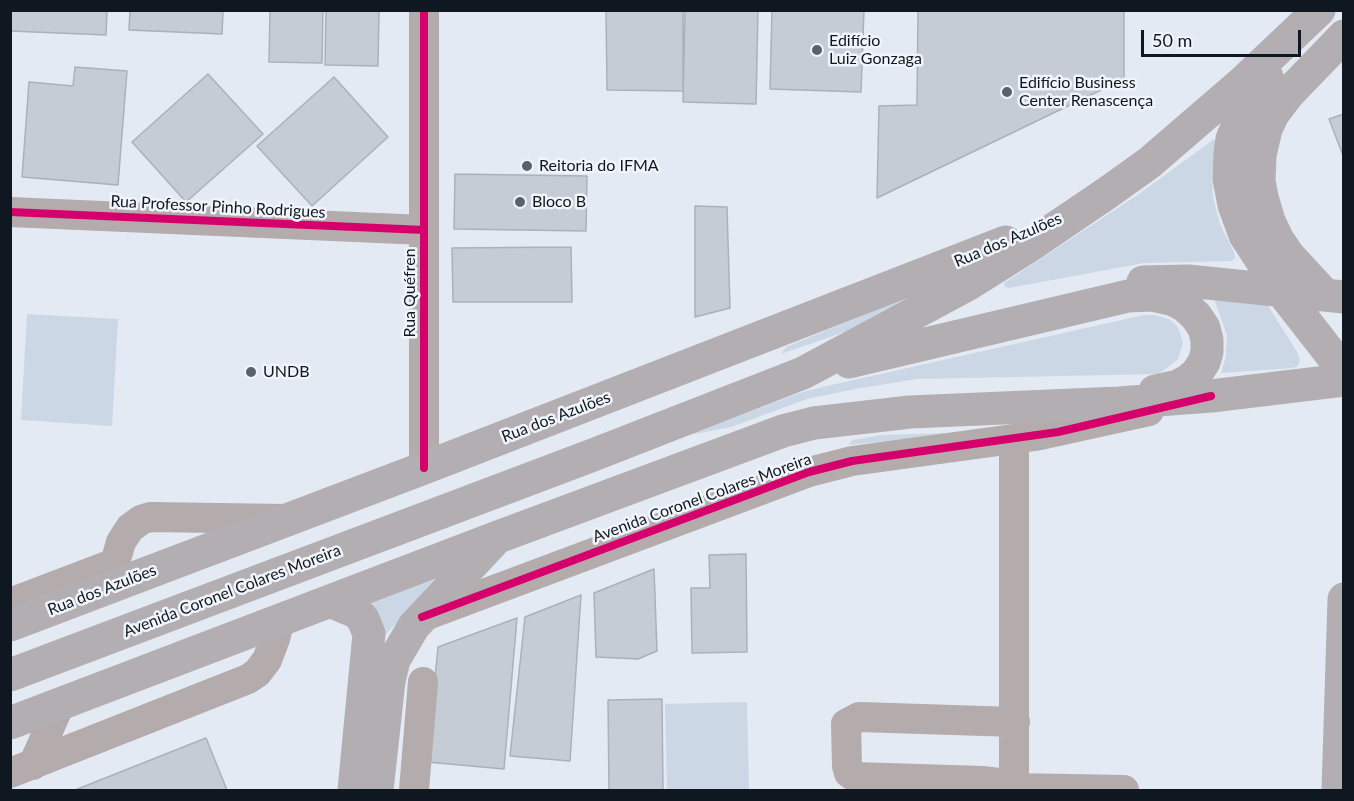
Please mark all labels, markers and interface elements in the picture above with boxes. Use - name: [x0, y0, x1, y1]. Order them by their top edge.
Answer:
- scale bar: [1144, 18, 1304, 56]
- text: 50 m: [1152, 29, 1192, 51]
- place label: Edifício Luiz Gonzaga: [829, 31, 922, 69]
- marker: Edifício Luiz Gonzaga: [810, 43, 824, 57]
- place label: Edifício Business Center Renascença: [1019, 73, 1153, 111]
- marker: Edifício Business Center Renascença: [1000, 85, 1014, 99]
- place label: Reitoria do IFMA: [539, 156, 659, 176]
- marker: Reitoria do IFMA: [520, 159, 534, 173]
- street label: Rua Professor Pinho Rodrigues: [110, 192, 326, 222]
- place label: Bloco B: [532, 192, 586, 212]
- marker: Bloco B: [513, 195, 527, 209]
- street label: Rua dos Azulões: [951, 209, 1065, 271]
- street label: Rua Quéfren: [400, 248, 420, 338]
- place label: UNDB: [263, 362, 309, 382]
- marker: UNDB: [244, 365, 258, 379]
- street label: Rua dos Azulões: [499, 387, 613, 447]
- street label: Avenida Coronel Colares Moreira: [590, 449, 814, 547]
- street label: Avenida Coronel Colares Moreira: [121, 541, 343, 641]
- street label: Rua dos Azulões: [45, 560, 159, 620]

